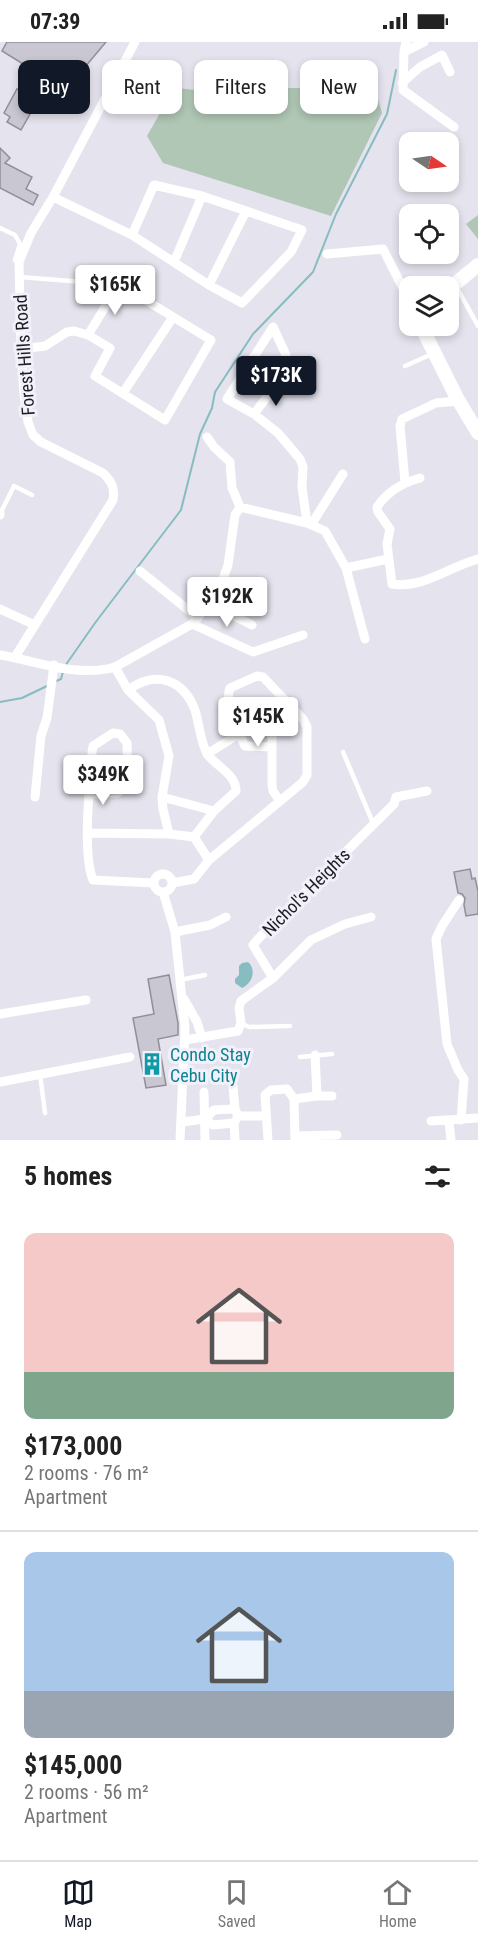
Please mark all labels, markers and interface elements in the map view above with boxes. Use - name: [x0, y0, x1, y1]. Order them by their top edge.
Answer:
- text: 07:39: [30, 9, 81, 34]
- chip: Buy: [18, 60, 90, 114]
- chip: Rent: [102, 60, 182, 114]
- chip: Filters: [194, 60, 288, 114]
- chip: New: [300, 60, 378, 114]
- north arrow: [399, 132, 459, 192]
- map controls: [399, 132, 459, 336]
- button: locate: [399, 204, 459, 264]
- pin: $165K: [73, 265, 157, 316]
- text: $165K: [89, 272, 141, 296]
- button: layers: [399, 276, 459, 336]
- street label: Forest Hills Road: [9, 294, 39, 416]
- pin: $173K: [234, 356, 318, 407]
- text: $173K: [250, 363, 302, 387]
- pin: $192K: [185, 577, 269, 628]
- text: $192K: [201, 584, 253, 608]
- pin: $145K: [216, 697, 300, 748]
- text: $145K: [232, 704, 284, 728]
- pin: $349K: [61, 755, 145, 806]
- text: $349K: [77, 762, 129, 786]
- street label: Nichol's Heights: [258, 844, 354, 940]
- place label: Condo Stay Cebu City: [170, 1044, 251, 1086]
- building icon: Condo Stay Cebu City: [139, 1051, 165, 1077]
- icon: filters: [421, 1160, 454, 1193]
- text: 5 homes: [24, 1161, 112, 1191]
- icon: home: [185, 1272, 293, 1380]
- text: $173,000: [24, 1431, 122, 1461]
- text: 2 rooms · 76 m²: [24, 1461, 149, 1485]
- text: Apartment: [24, 1485, 108, 1509]
- icon: home: [185, 1591, 293, 1699]
- text: $145,000: [24, 1750, 122, 1780]
- text: 2 rooms · 56 m²: [24, 1780, 149, 1804]
- text: Apartment: [24, 1804, 108, 1828]
- tab: Map: [62, 1876, 95, 1931]
- tab: Saved: [218, 1876, 256, 1931]
- tab: Home: [379, 1876, 416, 1931]

